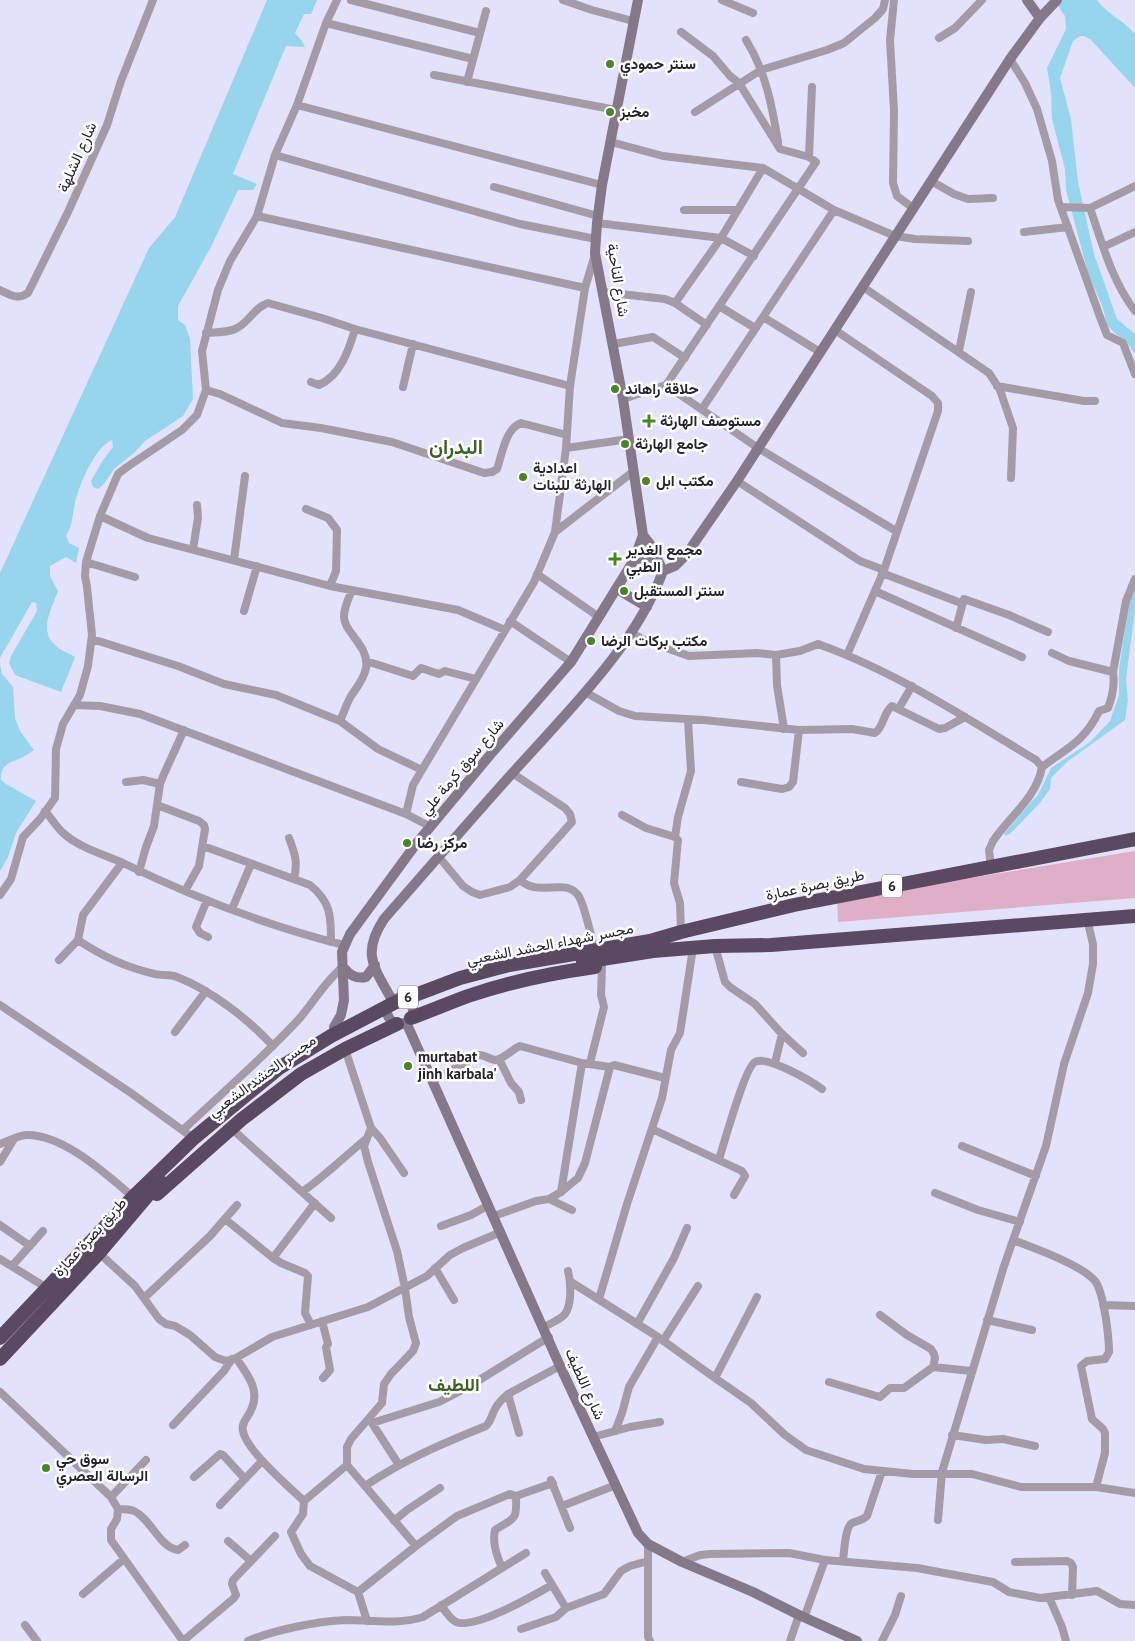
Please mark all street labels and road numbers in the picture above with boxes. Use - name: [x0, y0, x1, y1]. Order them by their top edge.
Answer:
- street label: شارع الشلهة: [53, 119, 102, 196]
- street label: شارع الناحية: [601, 242, 634, 319]
- street label: شارع سوق كرمة علي: [416, 714, 511, 821]
- street label: طريق بصرة عمارة: [764, 865, 866, 905]
- road number: 6: [882, 874, 902, 898]
- street label: مجسر شهداء الحشد الشعبي: [465, 918, 636, 973]
- road number: 6: [398, 986, 418, 1009]
- street label: مجسر الحشد الشعبي: [204, 1030, 322, 1124]
- street label: طريق بصرة عمارة: [49, 1193, 131, 1281]
- street label: شارع اللطيف: [559, 1345, 610, 1423]

